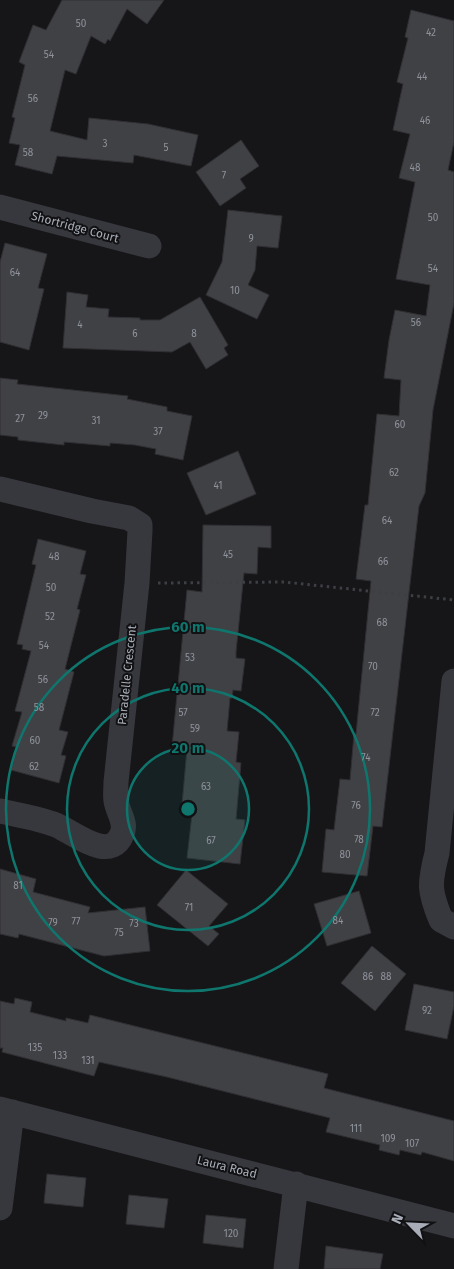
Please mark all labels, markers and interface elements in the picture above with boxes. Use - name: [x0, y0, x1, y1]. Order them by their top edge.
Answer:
- house number: 50: [76, 18, 87, 30]
- house number: 42: [426, 27, 436, 39]
- house number: 54: [44, 49, 55, 61]
- house number: 44: [417, 71, 428, 83]
- house number: 56: [28, 93, 38, 105]
- house number: 46: [420, 115, 430, 127]
- house number: 3: [103, 138, 108, 150]
- house number: 5: [163, 142, 169, 154]
- house number: 58: [23, 147, 34, 159]
- house number: 48: [410, 162, 421, 174]
- house number: 7: [222, 170, 227, 182]
- street label: Shortridge Court: [30, 209, 121, 246]
- house number: 50: [428, 212, 439, 224]
- house number: 9: [248, 233, 254, 245]
- house number: 54: [428, 263, 439, 275]
- house number: 64: [10, 267, 21, 279]
- house number: 10: [230, 285, 240, 297]
- house number: 56: [411, 317, 421, 329]
- house number: 4: [77, 319, 83, 331]
- house number: 6: [132, 328, 138, 340]
- house number: 8: [191, 328, 197, 340]
- house number: 29: [38, 410, 48, 422]
- house number: 27: [15, 413, 25, 425]
- house number: 31: [91, 415, 101, 427]
- house number: 60: [395, 419, 406, 431]
- house number: 37: [153, 426, 163, 438]
- house number: 62: [389, 467, 399, 479]
- house number: 41: [213, 480, 223, 492]
- house number: 64: [382, 515, 393, 527]
- house number: 45: [223, 549, 233, 561]
- house number: 48: [49, 551, 60, 563]
- house number: 66: [378, 556, 388, 568]
- house number: 50: [46, 582, 57, 594]
- house number: 52: [45, 611, 55, 623]
- house number: 68: [377, 617, 388, 629]
- text: 60 m: [171, 618, 205, 636]
- street label: Paradelle Crescent: [115, 624, 139, 726]
- house number: 54: [39, 640, 50, 652]
- house number: 53: [185, 652, 195, 664]
- house number: 70: [368, 661, 378, 673]
- house number: 56: [38, 674, 48, 686]
- text: 40 m: [171, 679, 205, 697]
- house number: 58: [34, 702, 45, 714]
- house number: 57: [178, 707, 188, 719]
- house number: 72: [370, 707, 380, 719]
- house number: 59: [190, 723, 200, 735]
- house number: 60: [30, 735, 41, 747]
- text: 20 m: [172, 739, 204, 757]
- house number: 74: [361, 752, 371, 764]
- house number: 62: [29, 761, 39, 773]
- house number: 63: [201, 781, 211, 793]
- centre of rings: [179, 800, 197, 818]
- house number: 76: [351, 800, 361, 812]
- house number: 78: [354, 834, 364, 846]
- house number: 67: [206, 835, 216, 847]
- house number: 80: [339, 849, 351, 861]
- house number: 81: [13, 880, 23, 892]
- house number: 71: [185, 902, 193, 914]
- house number: 84: [333, 915, 344, 927]
- house number: 77: [72, 916, 81, 928]
- house number: 79: [48, 917, 58, 929]
- house number: 73: [129, 918, 139, 930]
- house number: 75: [114, 927, 124, 939]
- house number: 86: [363, 971, 373, 983]
- house number: 88: [380, 971, 392, 983]
- house number: 92: [422, 1005, 432, 1017]
- house number: 135: [28, 1042, 42, 1054]
- house number: 133: [53, 1050, 67, 1062]
- house number: 131: [81, 1055, 95, 1067]
- house number: 111: [350, 1123, 362, 1135]
- house number: 109: [380, 1133, 396, 1145]
- house number: 107: [405, 1138, 420, 1150]
- street label: Laura Road: [196, 1153, 258, 1181]
- north arrow: [384, 1199, 434, 1249]
- text: N: [388, 1211, 407, 1227]
- house number: 120: [224, 1228, 239, 1240]

